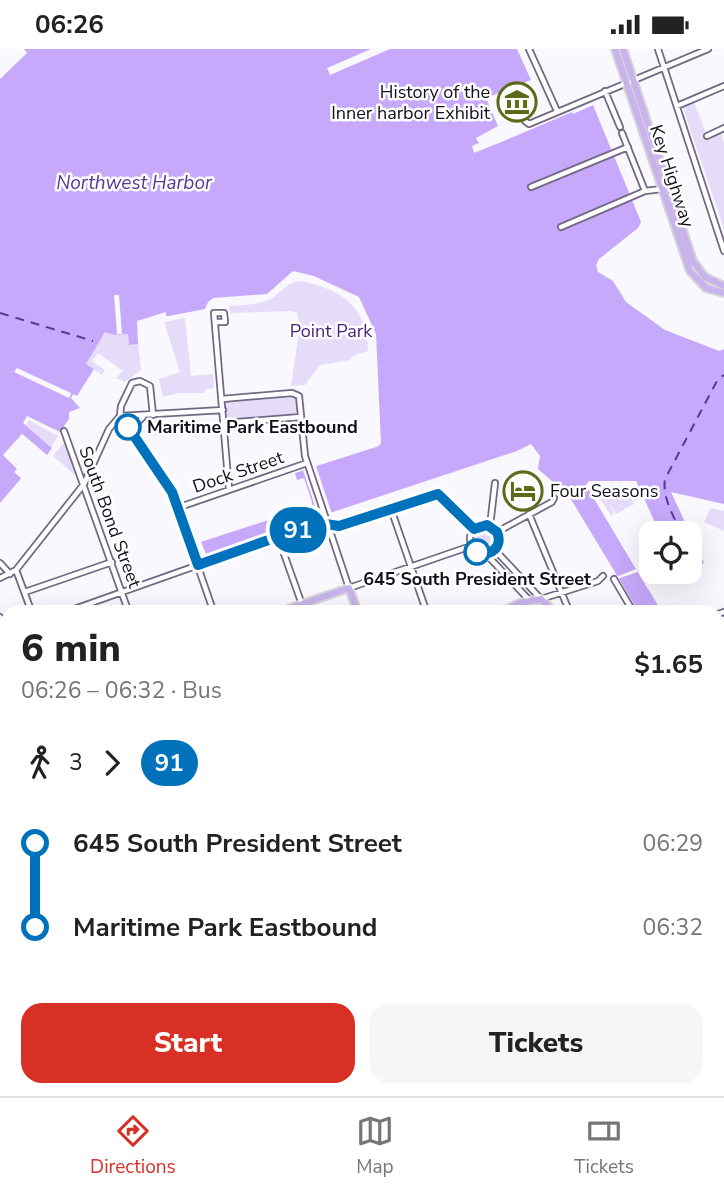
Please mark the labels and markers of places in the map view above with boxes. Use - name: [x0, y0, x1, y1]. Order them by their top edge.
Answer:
- place label: History of the Inner harbor Exhibit: [331, 80, 491, 125]
- museum icon: History of the Inner harbor Exhibit: [496, 81, 538, 123]
- marker: Maritime Park Eastbound: [115, 414, 141, 440]
- place label: Maritime Park Eastbound: [147, 415, 358, 439]
- hotel icon: Four Seasons: [502, 470, 544, 512]
- place label: Four Seasons: [550, 479, 658, 503]
- marker: 645 South President Street: [464, 539, 490, 565]
- place label: 645 South President Street: [363, 567, 591, 591]

